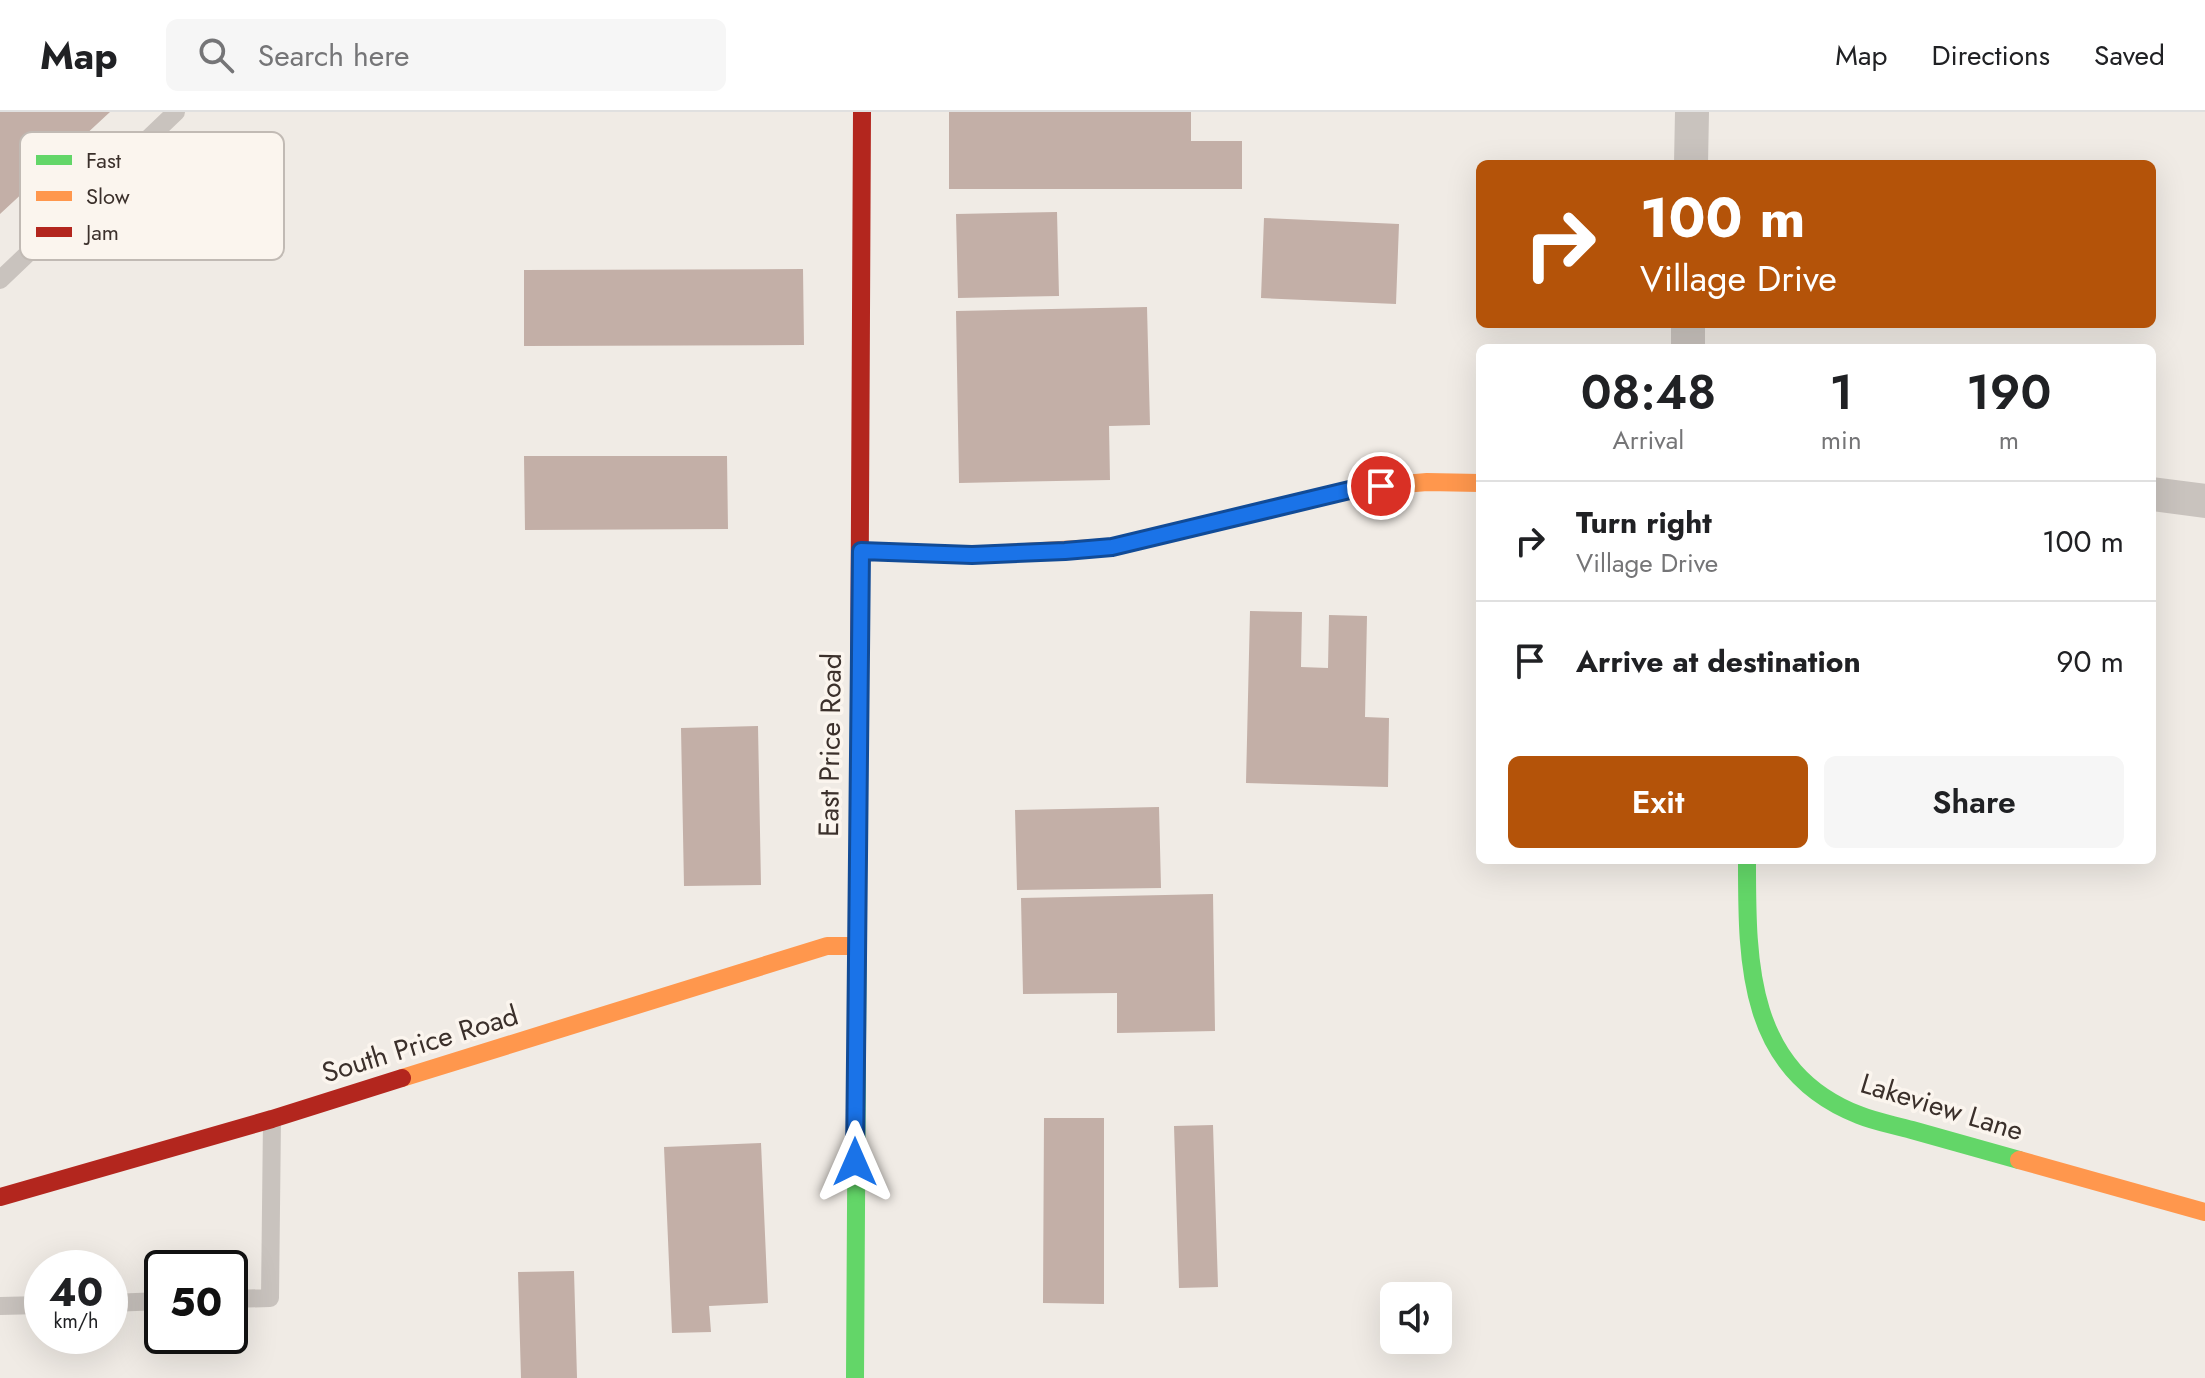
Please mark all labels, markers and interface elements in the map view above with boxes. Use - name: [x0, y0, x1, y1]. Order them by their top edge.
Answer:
- search box: [166, 19, 726, 91]
- text: Map: [40, 28, 118, 83]
- icon: search: [194, 33, 238, 77]
- text: Search here: [258, 34, 410, 77]
- text: Map: [1835, 35, 1887, 76]
- text: Directions: [1931, 35, 2050, 76]
- text: Saved: [2094, 35, 2165, 76]
- legend: [20, 132, 284, 260]
- text: Fast: [86, 144, 122, 176]
- text: 100 m: [1640, 177, 1805, 258]
- text: Slow: [86, 180, 130, 212]
- icon: right: [1508, 192, 1612, 296]
- text: Jam: [83, 216, 119, 248]
- text: Village Drive: [1640, 252, 1837, 304]
- text: 08:48: [1581, 358, 1716, 427]
- text: 1: [1829, 358, 1853, 427]
- text: 190: [1966, 358, 2051, 427]
- text: Arrival: [1613, 421, 1684, 459]
- text: min: [1821, 421, 1862, 459]
- text: m: [1999, 421, 2019, 459]
- pin: [1347, 452, 1415, 520]
- icon: arrive: [1359, 464, 1403, 508]
- text: Turn right: [1576, 501, 1712, 544]
- icon: right: [1508, 519, 1552, 563]
- text: 100 m: [2042, 520, 2124, 563]
- text: Village Drive: [1576, 544, 1718, 582]
- icon: arrive: [1508, 639, 1552, 683]
- text: Arrive at destination: [1576, 640, 1861, 683]
- text: 90 m: [2056, 640, 2124, 683]
- street label: East Price Road: [808, 653, 852, 837]
- button: Exit: [1508, 756, 1808, 848]
- button: Share: [1824, 756, 2124, 848]
- street label: South Price Road: [317, 995, 523, 1093]
- street label: Lakeview Lane: [1856, 1063, 2028, 1151]
- position arrow: [813, 1120, 897, 1204]
- speed limit sign: 50: [144, 1250, 248, 1354]
- text: 40: [49, 1263, 103, 1321]
- map controls: [1380, 1282, 1452, 1354]
- button: sound: [1380, 1282, 1452, 1354]
- text: km/h: [53, 1307, 99, 1336]

